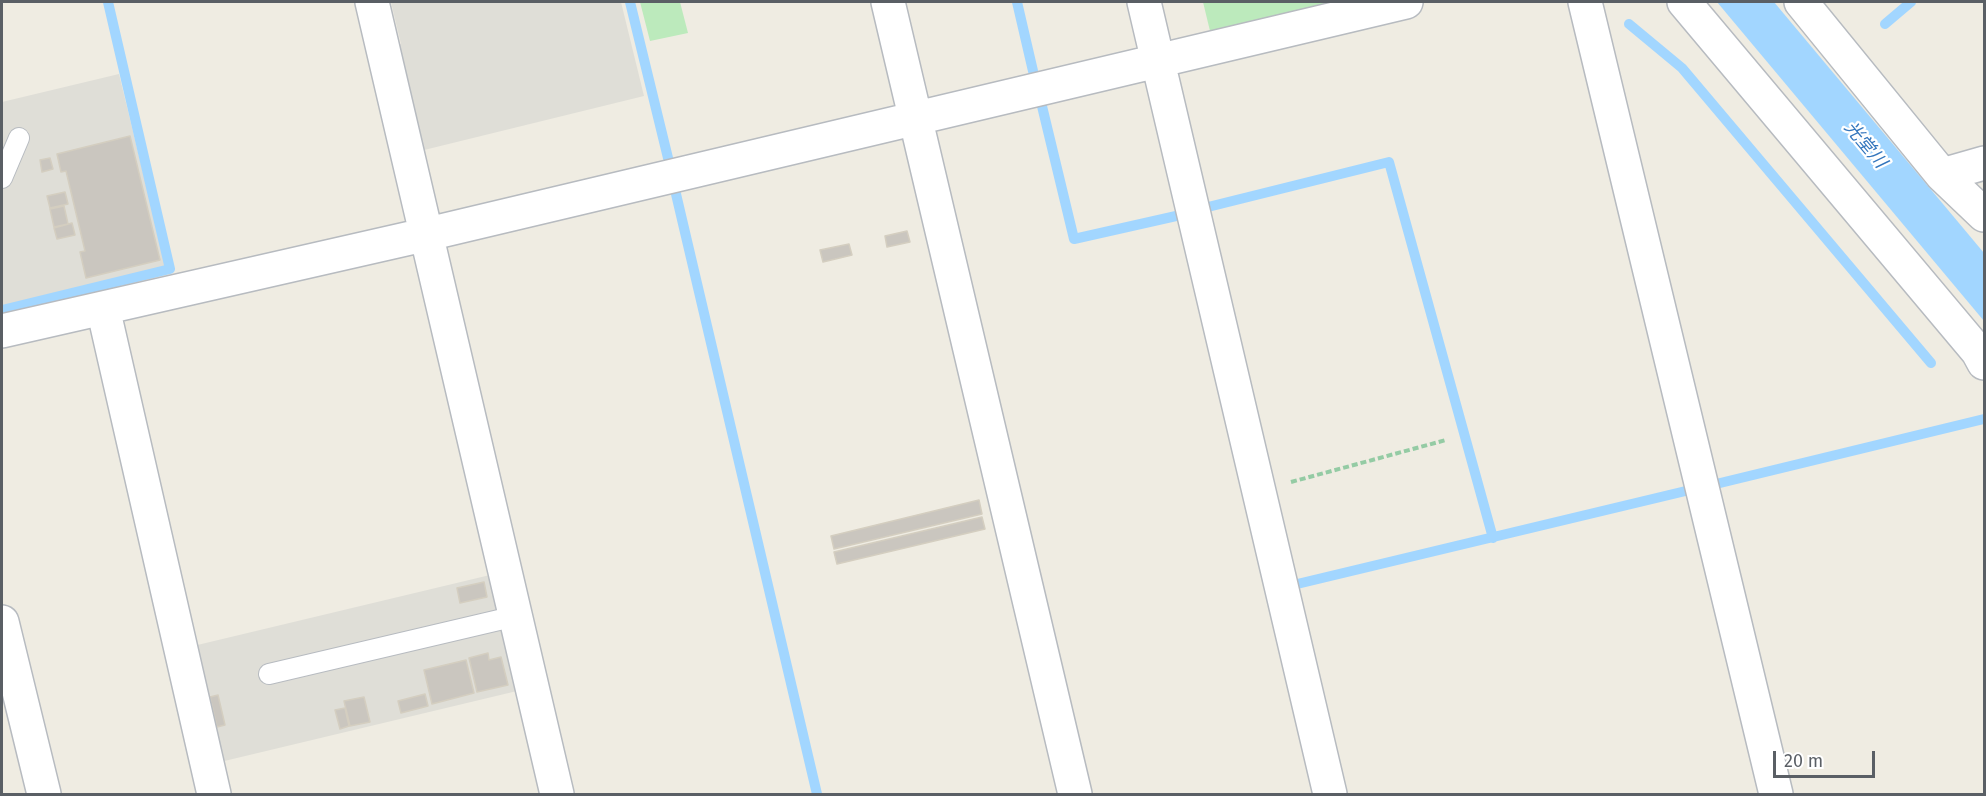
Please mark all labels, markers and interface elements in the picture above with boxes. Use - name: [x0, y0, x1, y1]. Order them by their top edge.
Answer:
- water label: 光堂川: [1839, 117, 1891, 173]
- scale bar: [1776, 739, 1878, 777]
- text: 20 m: [1784, 750, 1823, 772]

